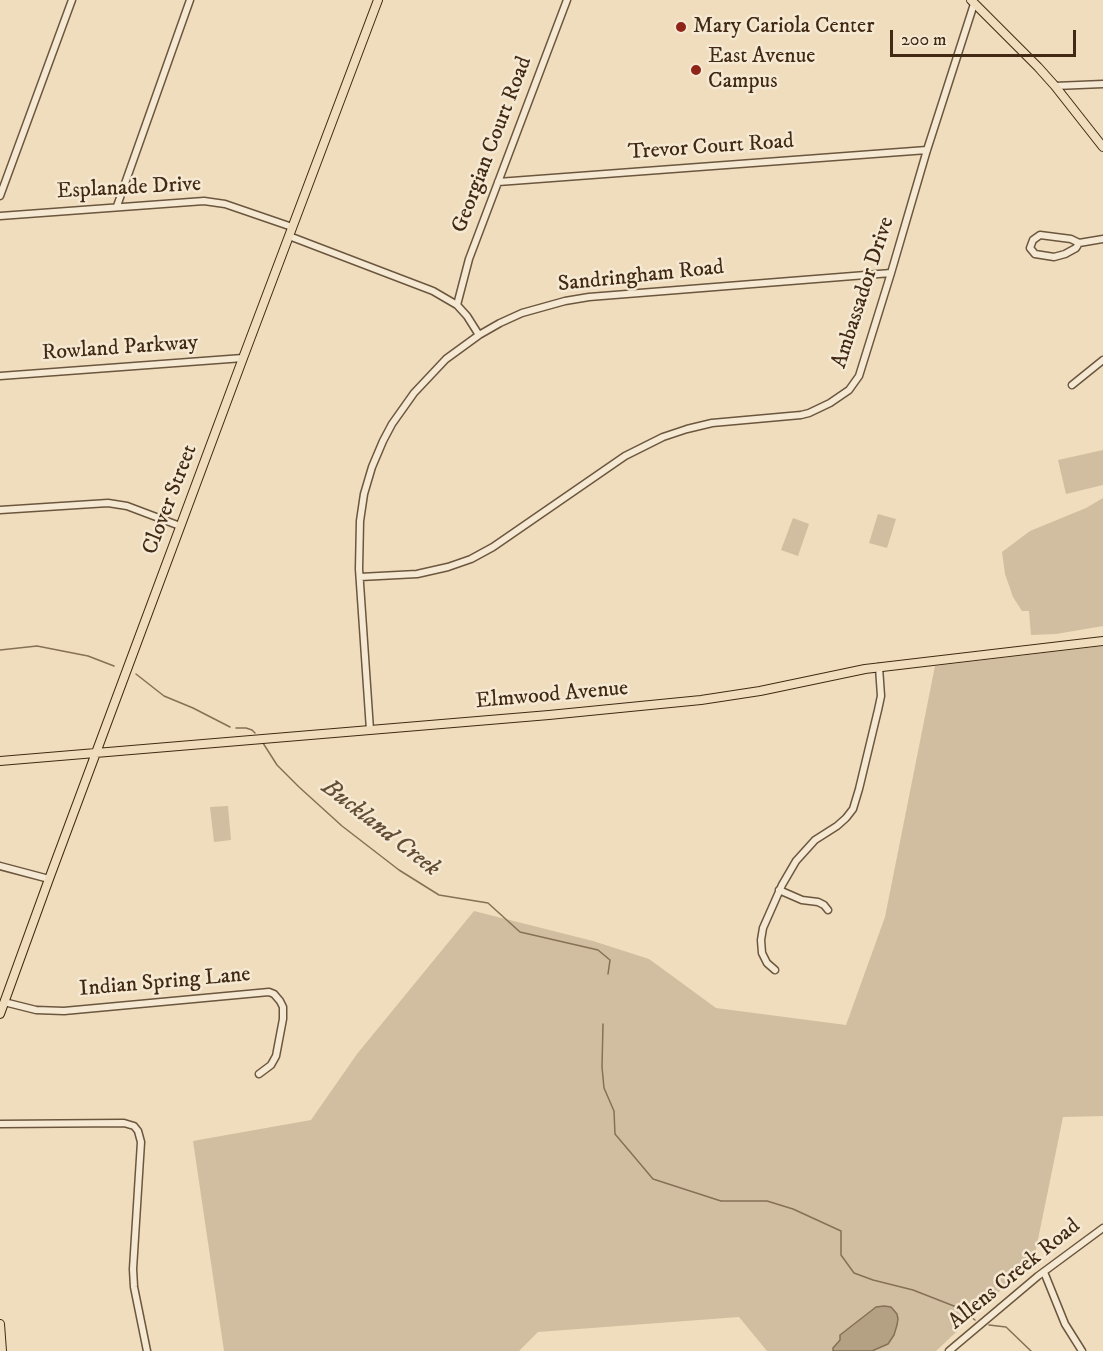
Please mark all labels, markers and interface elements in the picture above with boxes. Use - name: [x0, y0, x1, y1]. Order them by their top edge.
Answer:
- place label: Mary Cariola Center: [693, 14, 874, 40]
- scale bar: [893, 18, 1079, 56]
- marker: Mary Cariola Center: [674, 20, 688, 34]
- text: 200 m: [901, 29, 947, 51]
- place label: East Avenue Campus: [708, 44, 815, 96]
- street label: Georgian Court Road: [447, 53, 539, 237]
- marker: East Avenue Campus: [689, 63, 703, 77]
- street label: Trevor Court Road: [627, 129, 795, 167]
- street label: Esplanade Drive: [56, 172, 202, 206]
- street label: Ambassador Drive: [827, 214, 901, 372]
- street label: Sandringham Road: [557, 255, 725, 299]
- street label: Rowland Parkway: [41, 330, 199, 368]
- street label: Clover Street: [138, 441, 204, 559]
- street label: Elmwood Avenue: [475, 676, 629, 716]
- water label: Buckland Creek: [315, 774, 445, 884]
- street label: Indian Spring Lane: [78, 962, 252, 1004]
- street label: Allens Creek Road: [944, 1214, 1086, 1336]

